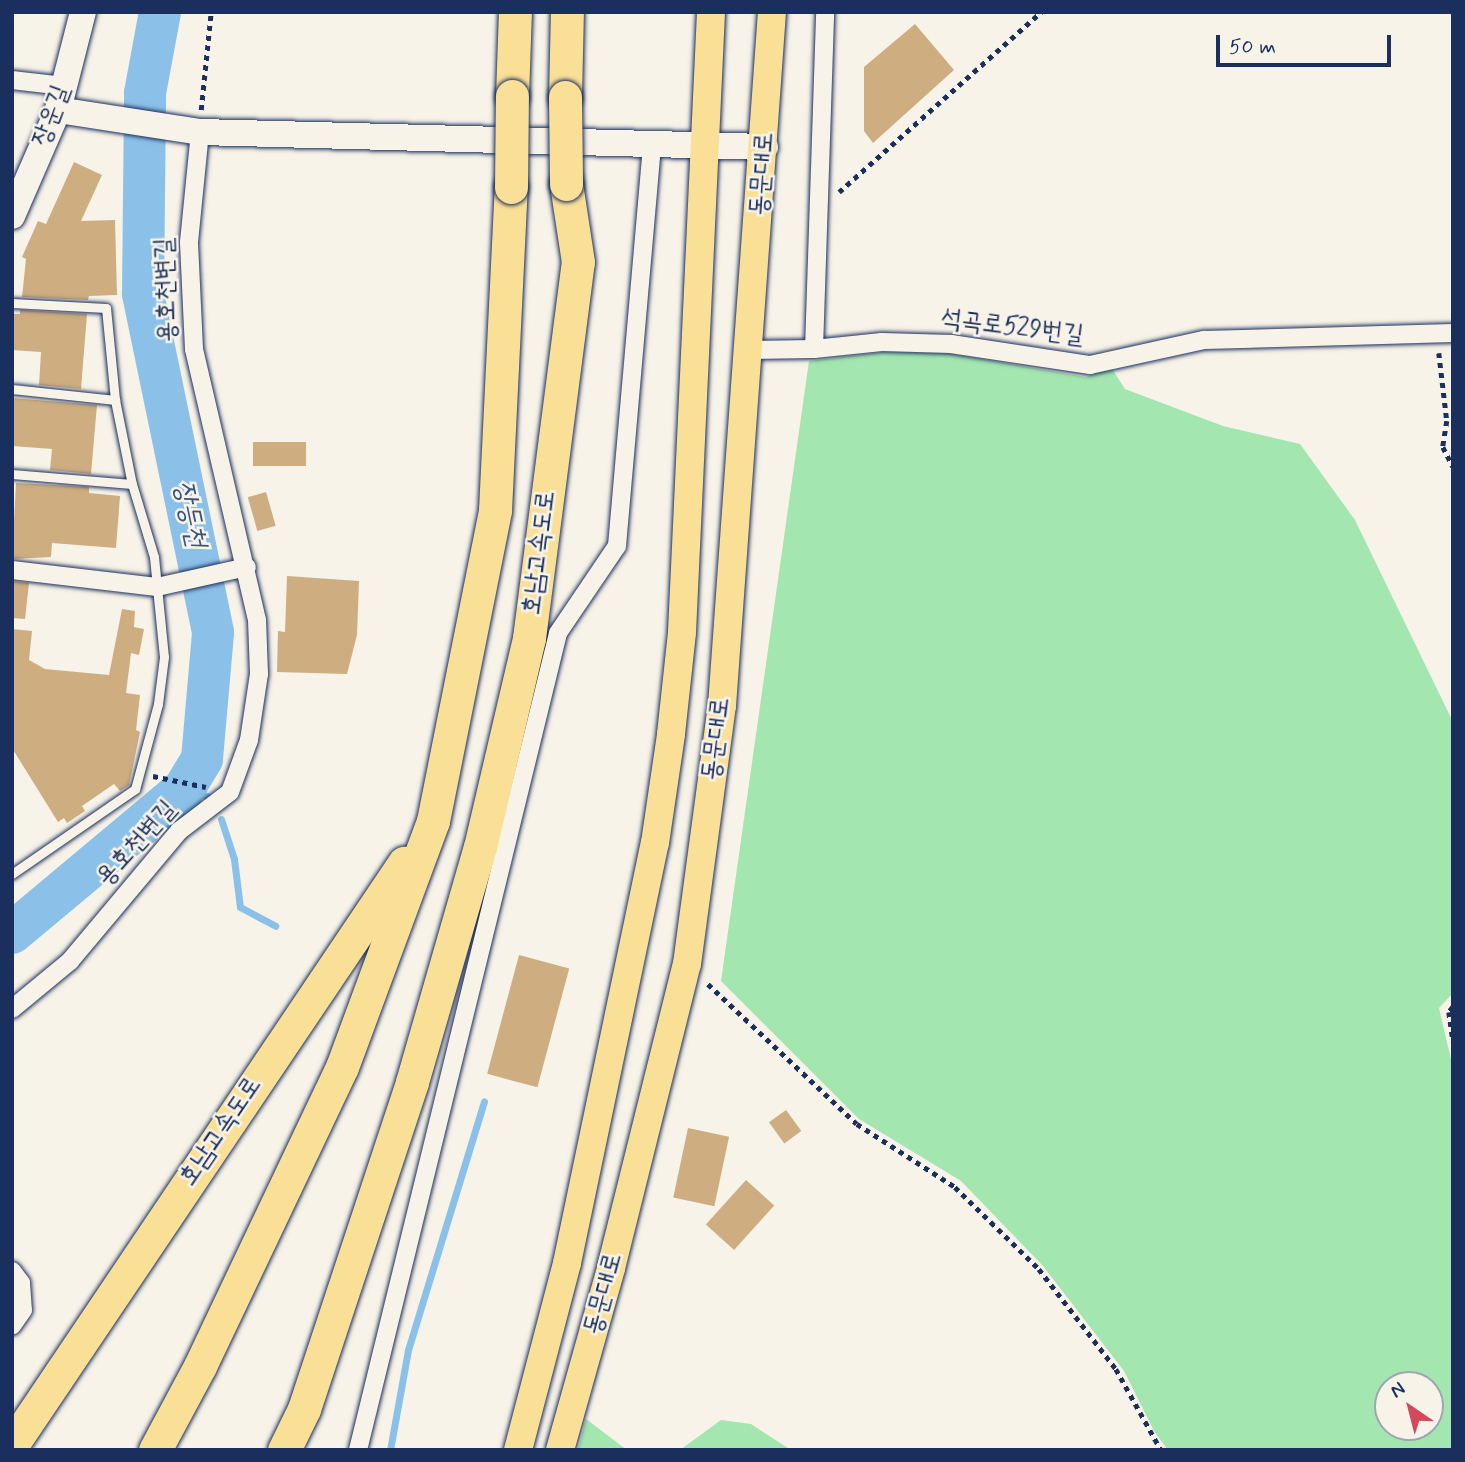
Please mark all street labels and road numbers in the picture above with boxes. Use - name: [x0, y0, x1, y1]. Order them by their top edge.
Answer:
- street label: 장운길: [27, 81, 77, 151]
- street label: 동문대로: [745, 131, 781, 217]
- street label: 용호천변길: [150, 237, 184, 343]
- street label: 석곡로529번길: [939, 304, 1085, 352]
- street label: 호남고속도로: [517, 489, 563, 617]
- street label: 동문대로: [696, 696, 738, 782]
- street label: 용호천변길: [90, 795, 184, 893]
- street label: 호남고속도로: [173, 1071, 269, 1193]
- street label: 동문대로: [578, 1250, 630, 1338]

